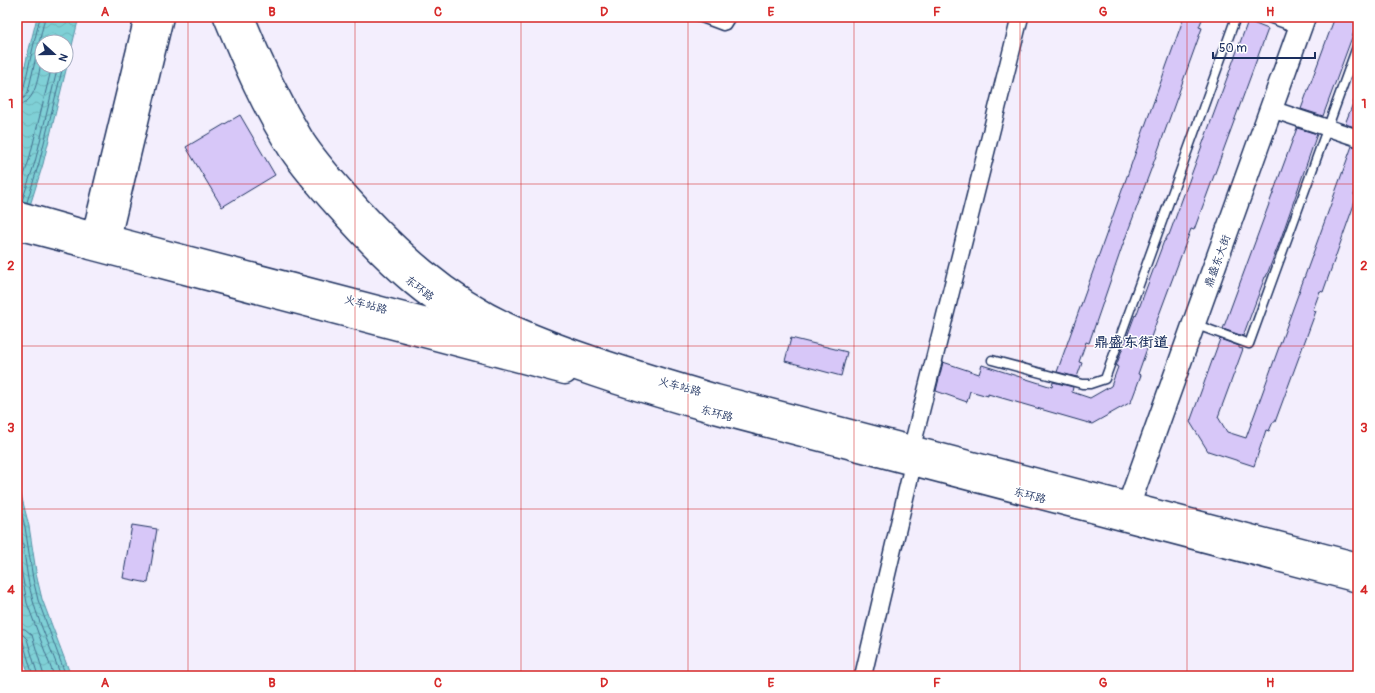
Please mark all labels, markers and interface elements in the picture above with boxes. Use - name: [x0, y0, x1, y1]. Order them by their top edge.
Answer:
- text: A: [101, 4, 110, 20]
- text: B: [268, 4, 276, 20]
- text: C: [434, 4, 442, 20]
- text: D: [600, 4, 608, 20]
- text: E: [768, 4, 775, 20]
- text: F: [933, 4, 941, 20]
- text: G: [1099, 4, 1108, 20]
- text: H: [1266, 4, 1274, 20]
- north arrow: [34, 34, 74, 74]
- scale bar: [1213, 34, 1315, 60]
- text: 50 m: [1219, 41, 1247, 56]
- text: N: [55, 52, 70, 64]
- text: 1: [8, 96, 14, 112]
- text: 1: [1361, 96, 1367, 112]
- street label: 鼎盛东大街: [1202, 232, 1233, 289]
- text: 2: [7, 258, 15, 274]
- text: 2: [1360, 258, 1368, 274]
- street label: 东环路: [403, 273, 437, 304]
- street label: 火车站路: [343, 293, 389, 316]
- district label: 鼎盛东街道: [1093, 333, 1169, 352]
- street label: 火车站路: [657, 375, 703, 398]
- street label: 东环路: [699, 403, 734, 424]
- text: 3: [7, 420, 15, 436]
- text: 3: [1360, 420, 1368, 436]
- street label: 东环路: [1012, 485, 1047, 506]
- text: 4: [7, 582, 15, 598]
- text: 4: [1360, 582, 1368, 598]
- text: A: [101, 675, 110, 691]
- text: B: [268, 675, 276, 691]
- text: C: [434, 675, 442, 691]
- text: D: [600, 675, 608, 691]
- text: E: [768, 675, 775, 691]
- text: F: [933, 675, 941, 691]
- text: G: [1099, 675, 1108, 691]
- text: H: [1266, 675, 1274, 691]

